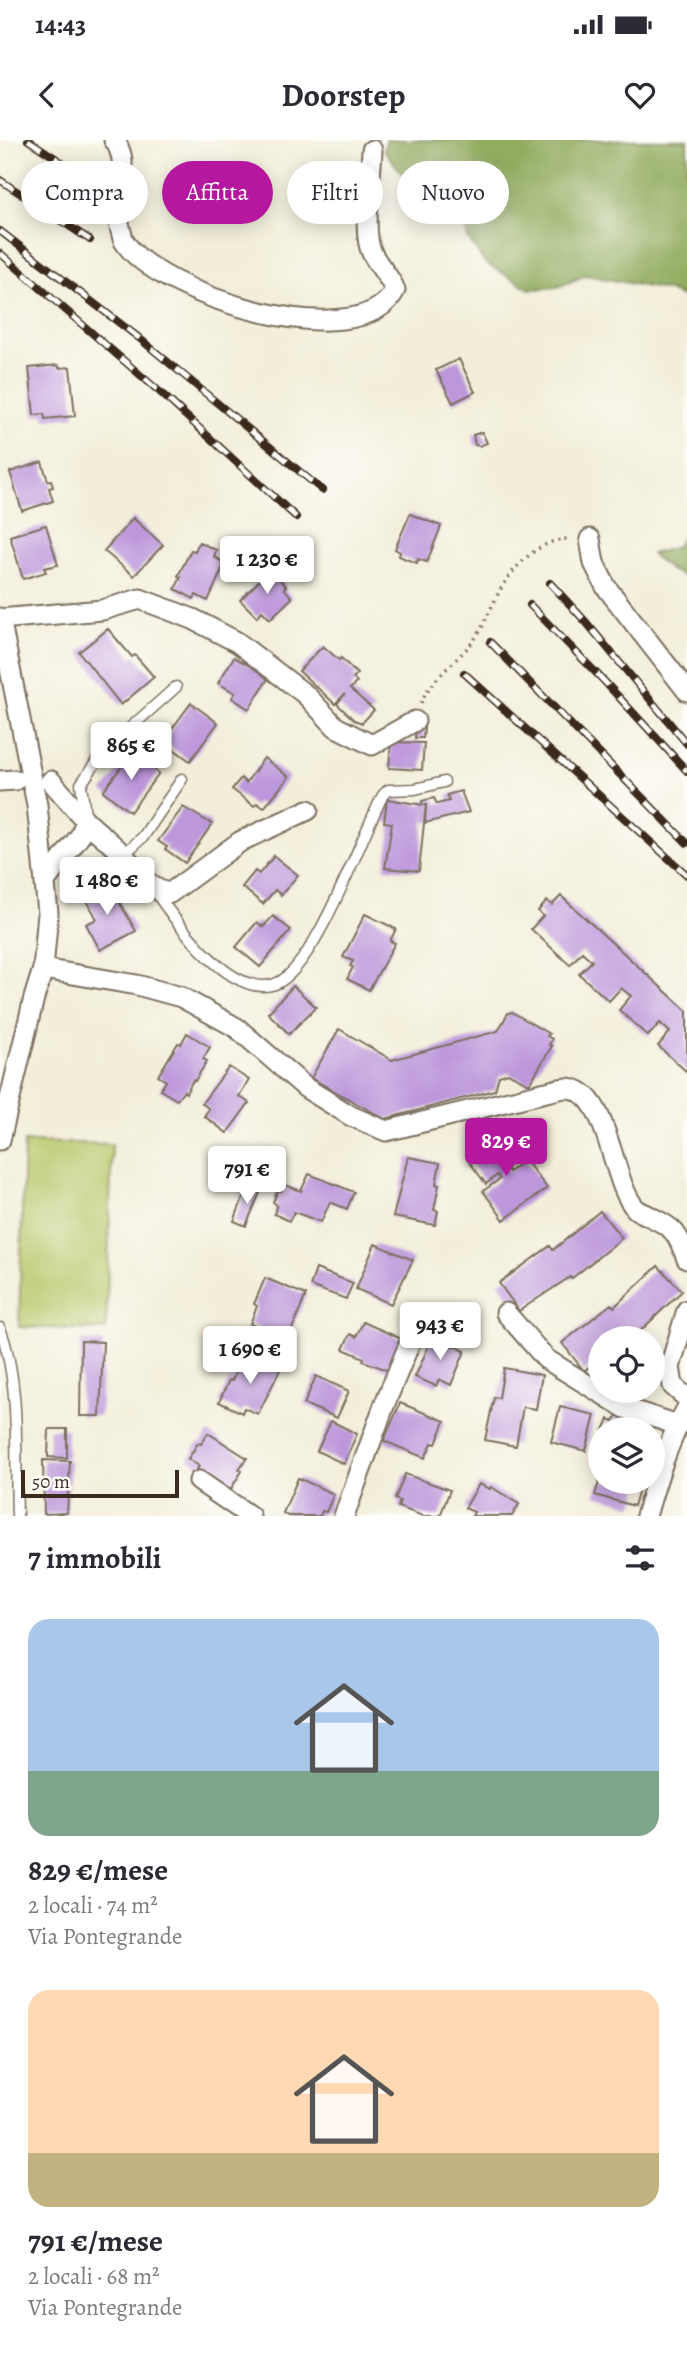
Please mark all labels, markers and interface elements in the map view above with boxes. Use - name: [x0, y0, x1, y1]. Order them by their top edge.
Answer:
- text: 14:43: [35, 7, 86, 42]
- text: Doorstep: [282, 73, 405, 117]
- icon: back: [28, 76, 66, 114]
- icon: heart: [621, 76, 659, 114]
- chip: Compra: [21, 161, 148, 224]
- chip: Affitta: [162, 161, 273, 224]
- chip: Filtri: [287, 161, 383, 224]
- chip: Nuovo: [397, 161, 509, 224]
- pin: 1 230 €: [202, 536, 332, 596]
- text: 1 230 €: [236, 543, 298, 574]
- pin: 865 €: [82, 722, 180, 782]
- text: 865 €: [107, 729, 155, 760]
- pin: 1 480 €: [42, 858, 172, 917]
- text: 1 480 €: [76, 864, 138, 895]
- pin: 829 €: [457, 1118, 555, 1178]
- text: 829 €: [481, 1125, 531, 1156]
- pin: 791 €: [198, 1146, 296, 1206]
- text: 791 €: [224, 1153, 270, 1184]
- pin: 943 €: [391, 1302, 489, 1362]
- text: 943 €: [416, 1309, 464, 1340]
- pin: 1 690 €: [185, 1326, 315, 1386]
- map controls: [588, 1326, 665, 1494]
- button: locate: [588, 1326, 665, 1403]
- text: 1 690 €: [219, 1333, 281, 1364]
- button: layers: [588, 1417, 665, 1494]
- scale bar: [21, 1467, 178, 1499]
- text: 50 m: [32, 1469, 70, 1495]
- text: 7 immobili: [28, 1538, 161, 1578]
- icon: filters: [621, 1539, 659, 1577]
- icon: home: [281, 1665, 407, 1791]
- text: 829 €/mese: [28, 1850, 168, 1890]
- text: 2 locali · 74 m²: [28, 1890, 158, 1921]
- text: Via Pontegrande: [28, 1921, 182, 1952]
- icon: home: [281, 2036, 407, 2162]
- text: 791 €/mese: [28, 2221, 163, 2261]
- text: 2 locali · 68 m²: [28, 2261, 160, 2292]
- text: Via Pontegrande: [28, 2292, 182, 2323]

